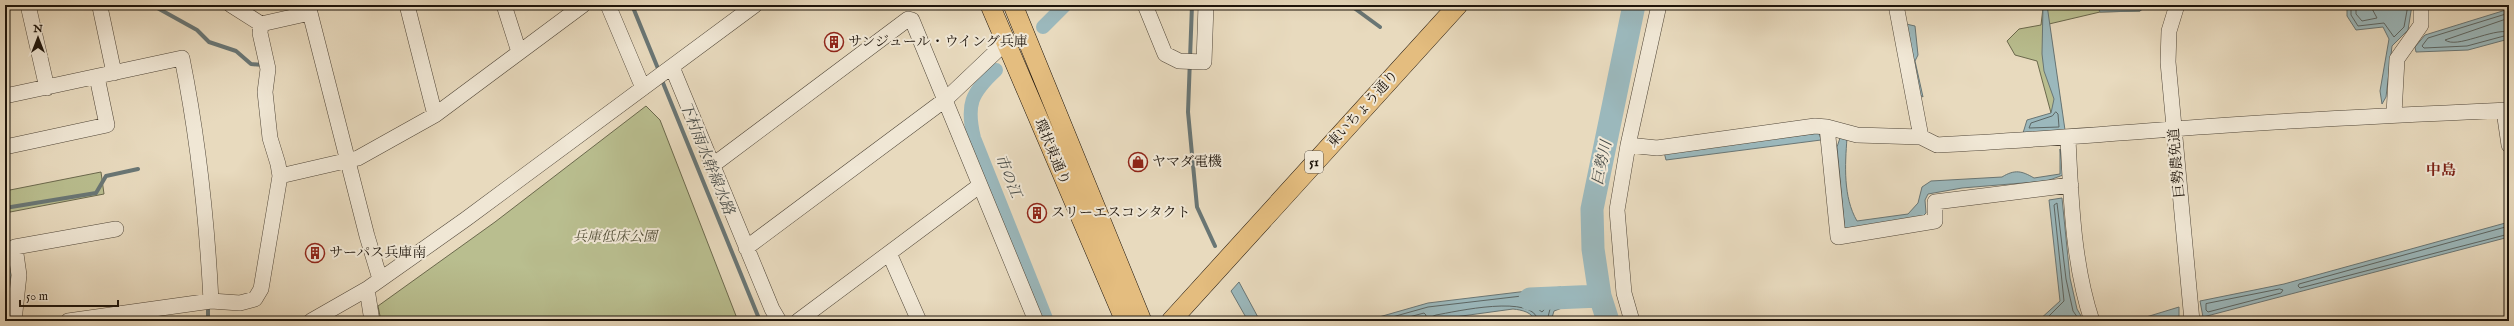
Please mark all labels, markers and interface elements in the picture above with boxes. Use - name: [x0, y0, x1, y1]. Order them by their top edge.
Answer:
- north arrow: [18, 18, 58, 58]
- text: N: [32, 22, 43, 36]
- building icon: サンジュール・ウイング兵庫: [823, 31, 845, 53]
- place label: サンジュール・ウイング兵庫: [848, 33, 1028, 51]
- street label: 東いちょう通り: [1324, 67, 1402, 151]
- water label: 下村雨水幹線水路: [676, 99, 739, 218]
- street label: 環状東通り: [1030, 116, 1074, 188]
- street label: 巨勢農免道: [2165, 127, 2189, 199]
- water label: 巨勢川: [1588, 137, 1616, 187]
- shop icon: ヤマダ電機: [1127, 151, 1149, 173]
- road number: 51: [1305, 151, 1323, 173]
- water label: 市の江: [991, 152, 1026, 202]
- place label: ヤマダ電機: [1152, 153, 1222, 171]
- district label: 中島: [2426, 161, 2456, 180]
- building icon: スリーエスコンタクト: [1026, 202, 1048, 224]
- place label: スリーエスコンタクト: [1051, 204, 1190, 222]
- park label: 兵庫低床公園: [573, 228, 659, 246]
- building icon: サーパス兵庫南: [304, 242, 326, 264]
- place label: サーパス兵庫南: [329, 244, 426, 262]
- scale bar: [20, 282, 118, 308]
- text: 50 m: [26, 289, 48, 304]

